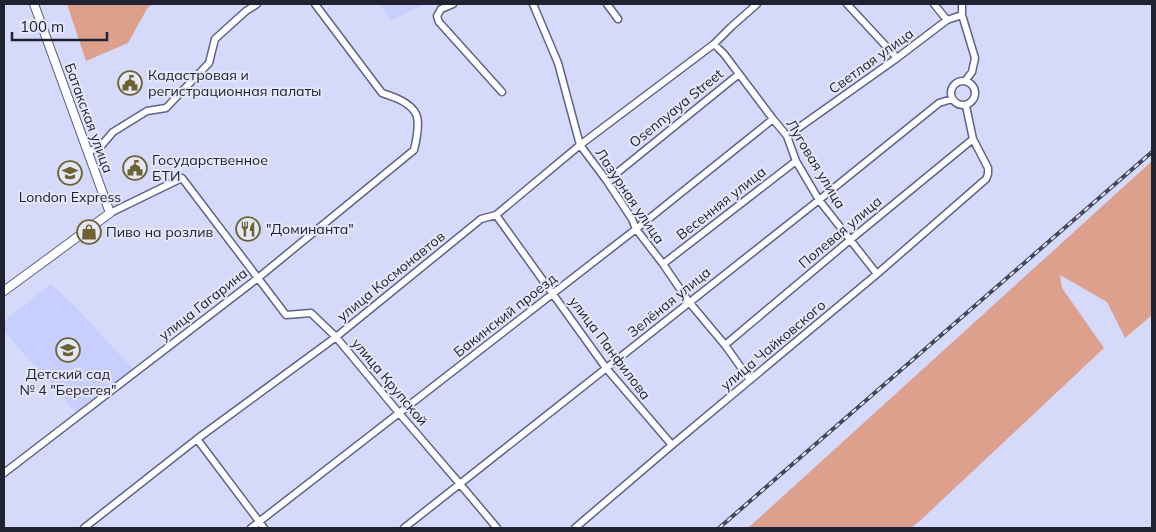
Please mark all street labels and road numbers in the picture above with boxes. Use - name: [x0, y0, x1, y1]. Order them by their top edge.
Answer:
- street label: Светлая улица: [825, 24, 917, 98]
- street label: Батакская улица: [61, 61, 117, 175]
- street label: Osennyaya Street: [625, 65, 727, 151]
- street label: Луговая улица: [782, 116, 850, 212]
- street label: Лазурная улица: [591, 145, 669, 247]
- street label: Весенняя улица: [673, 162, 769, 244]
- street label: Полевая улица: [795, 192, 885, 272]
- street label: улица Космонавтов: [333, 227, 449, 325]
- street label: Зелёная улица: [624, 263, 714, 341]
- street label: улица Гагарина: [155, 264, 251, 344]
- street label: Бакинский проезд: [450, 269, 560, 361]
- street label: улица Панфилова: [565, 293, 655, 403]
- street label: улица Чайковского: [717, 296, 829, 394]
- street label: улица Крупской: [348, 334, 432, 430]

